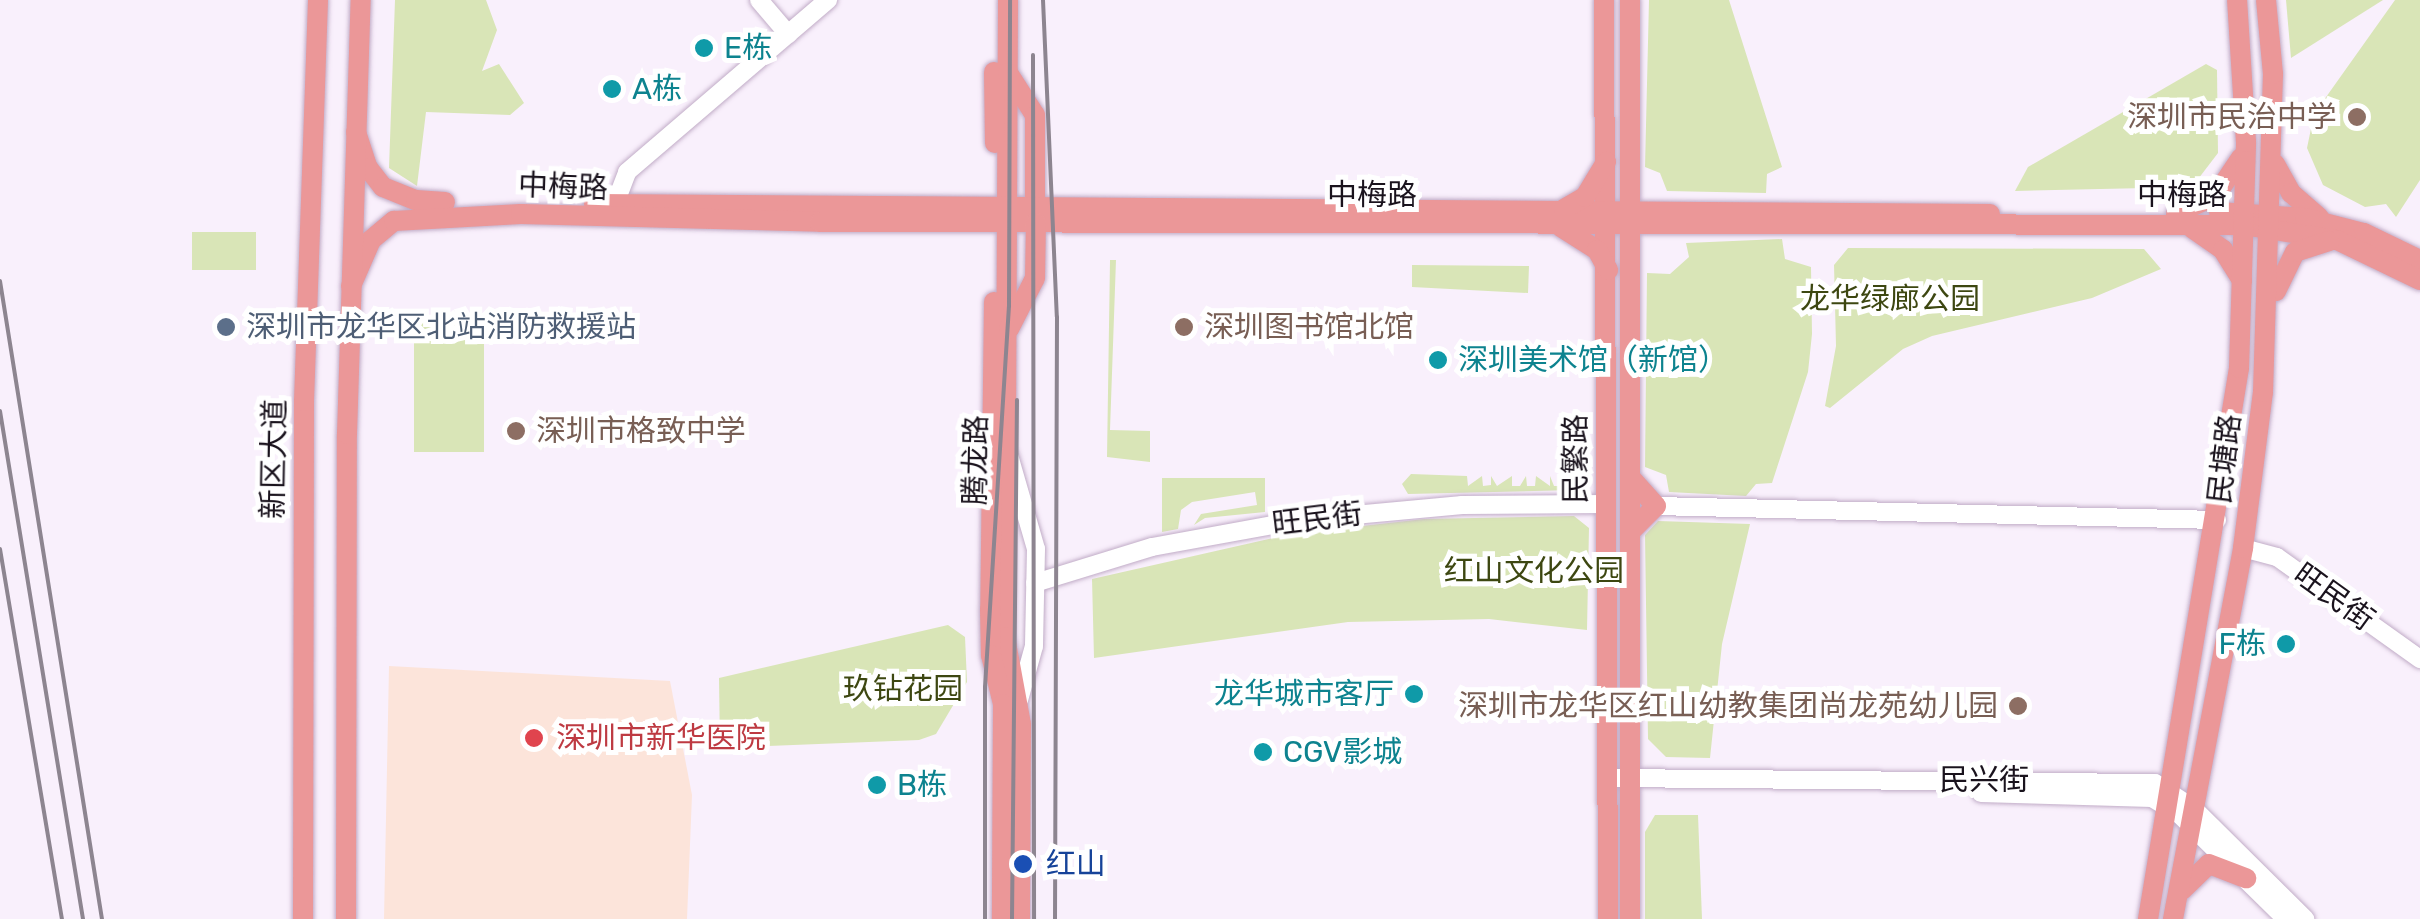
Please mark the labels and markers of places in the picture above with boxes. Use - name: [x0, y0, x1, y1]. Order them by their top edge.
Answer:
- place label: E栋: [724, 30, 772, 66]
- marker: E栋: [693, 37, 715, 59]
- place label: A栋: [632, 71, 682, 107]
- marker: A栋: [601, 78, 623, 100]
- place label: 深圳市民治中学: [2127, 99, 2337, 135]
- marker: 深圳市民治中学: [2346, 106, 2368, 128]
- place label: 深圳市龙华区北站消防救援站: [246, 309, 636, 345]
- place label: 深圳图书馆北馆: [1204, 309, 1414, 345]
- marker: 深圳市龙华区北站消防救援站: [215, 316, 237, 338]
- marker: 深圳图书馆北馆: [1173, 316, 1195, 338]
- place label: 深圳美术馆（新馆）: [1458, 342, 1728, 378]
- marker: 深圳美术馆（新馆）: [1427, 349, 1449, 371]
- place label: 深圳市格致中学: [536, 413, 746, 449]
- marker: 深圳市格致中学: [505, 420, 527, 442]
- place label: F栋: [2218, 626, 2266, 662]
- marker: F栋: [2275, 633, 2297, 655]
- place label: 龙华城市客厅: [1214, 676, 1394, 712]
- marker: 龙华城市客厅: [1403, 683, 1425, 705]
- place label: 深圳市龙华区红山幼教集团尚龙苑幼儿园: [1458, 688, 1998, 724]
- marker: 深圳市龙华区红山幼教集团尚龙苑幼儿园: [2007, 695, 2029, 717]
- place label: 深圳市新华医院: [556, 720, 766, 756]
- marker: 深圳市新华医院: [521, 725, 547, 751]
- place label: CGV影城: [1283, 734, 1402, 770]
- marker: CGV影城: [1252, 741, 1274, 763]
- place label: B栋: [897, 767, 947, 803]
- marker: B栋: [866, 774, 888, 796]
- place label: 红山: [1046, 846, 1106, 882]
- marker: 红山: [1010, 851, 1036, 877]

